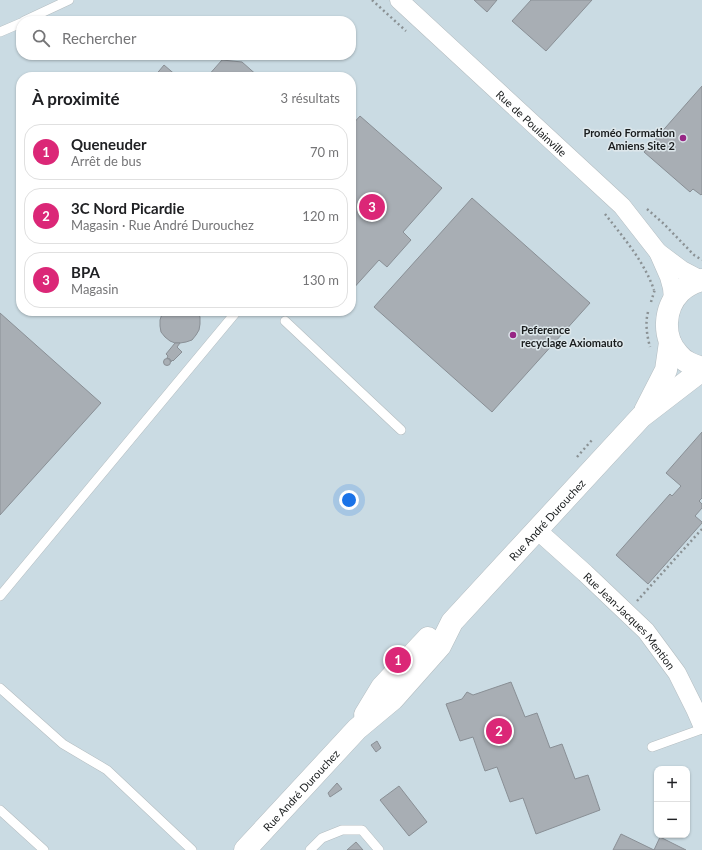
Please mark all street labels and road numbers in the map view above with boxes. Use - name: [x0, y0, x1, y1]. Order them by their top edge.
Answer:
- street label: Rue de Poulainville: [494, 87, 570, 159]
- street label: Rue André Durouchez: [506, 476, 587, 563]
- street label: Rue Jean-Jacques Mention: [582, 569, 678, 672]
- street label: Rue André Durouchez: [260, 746, 342, 833]

